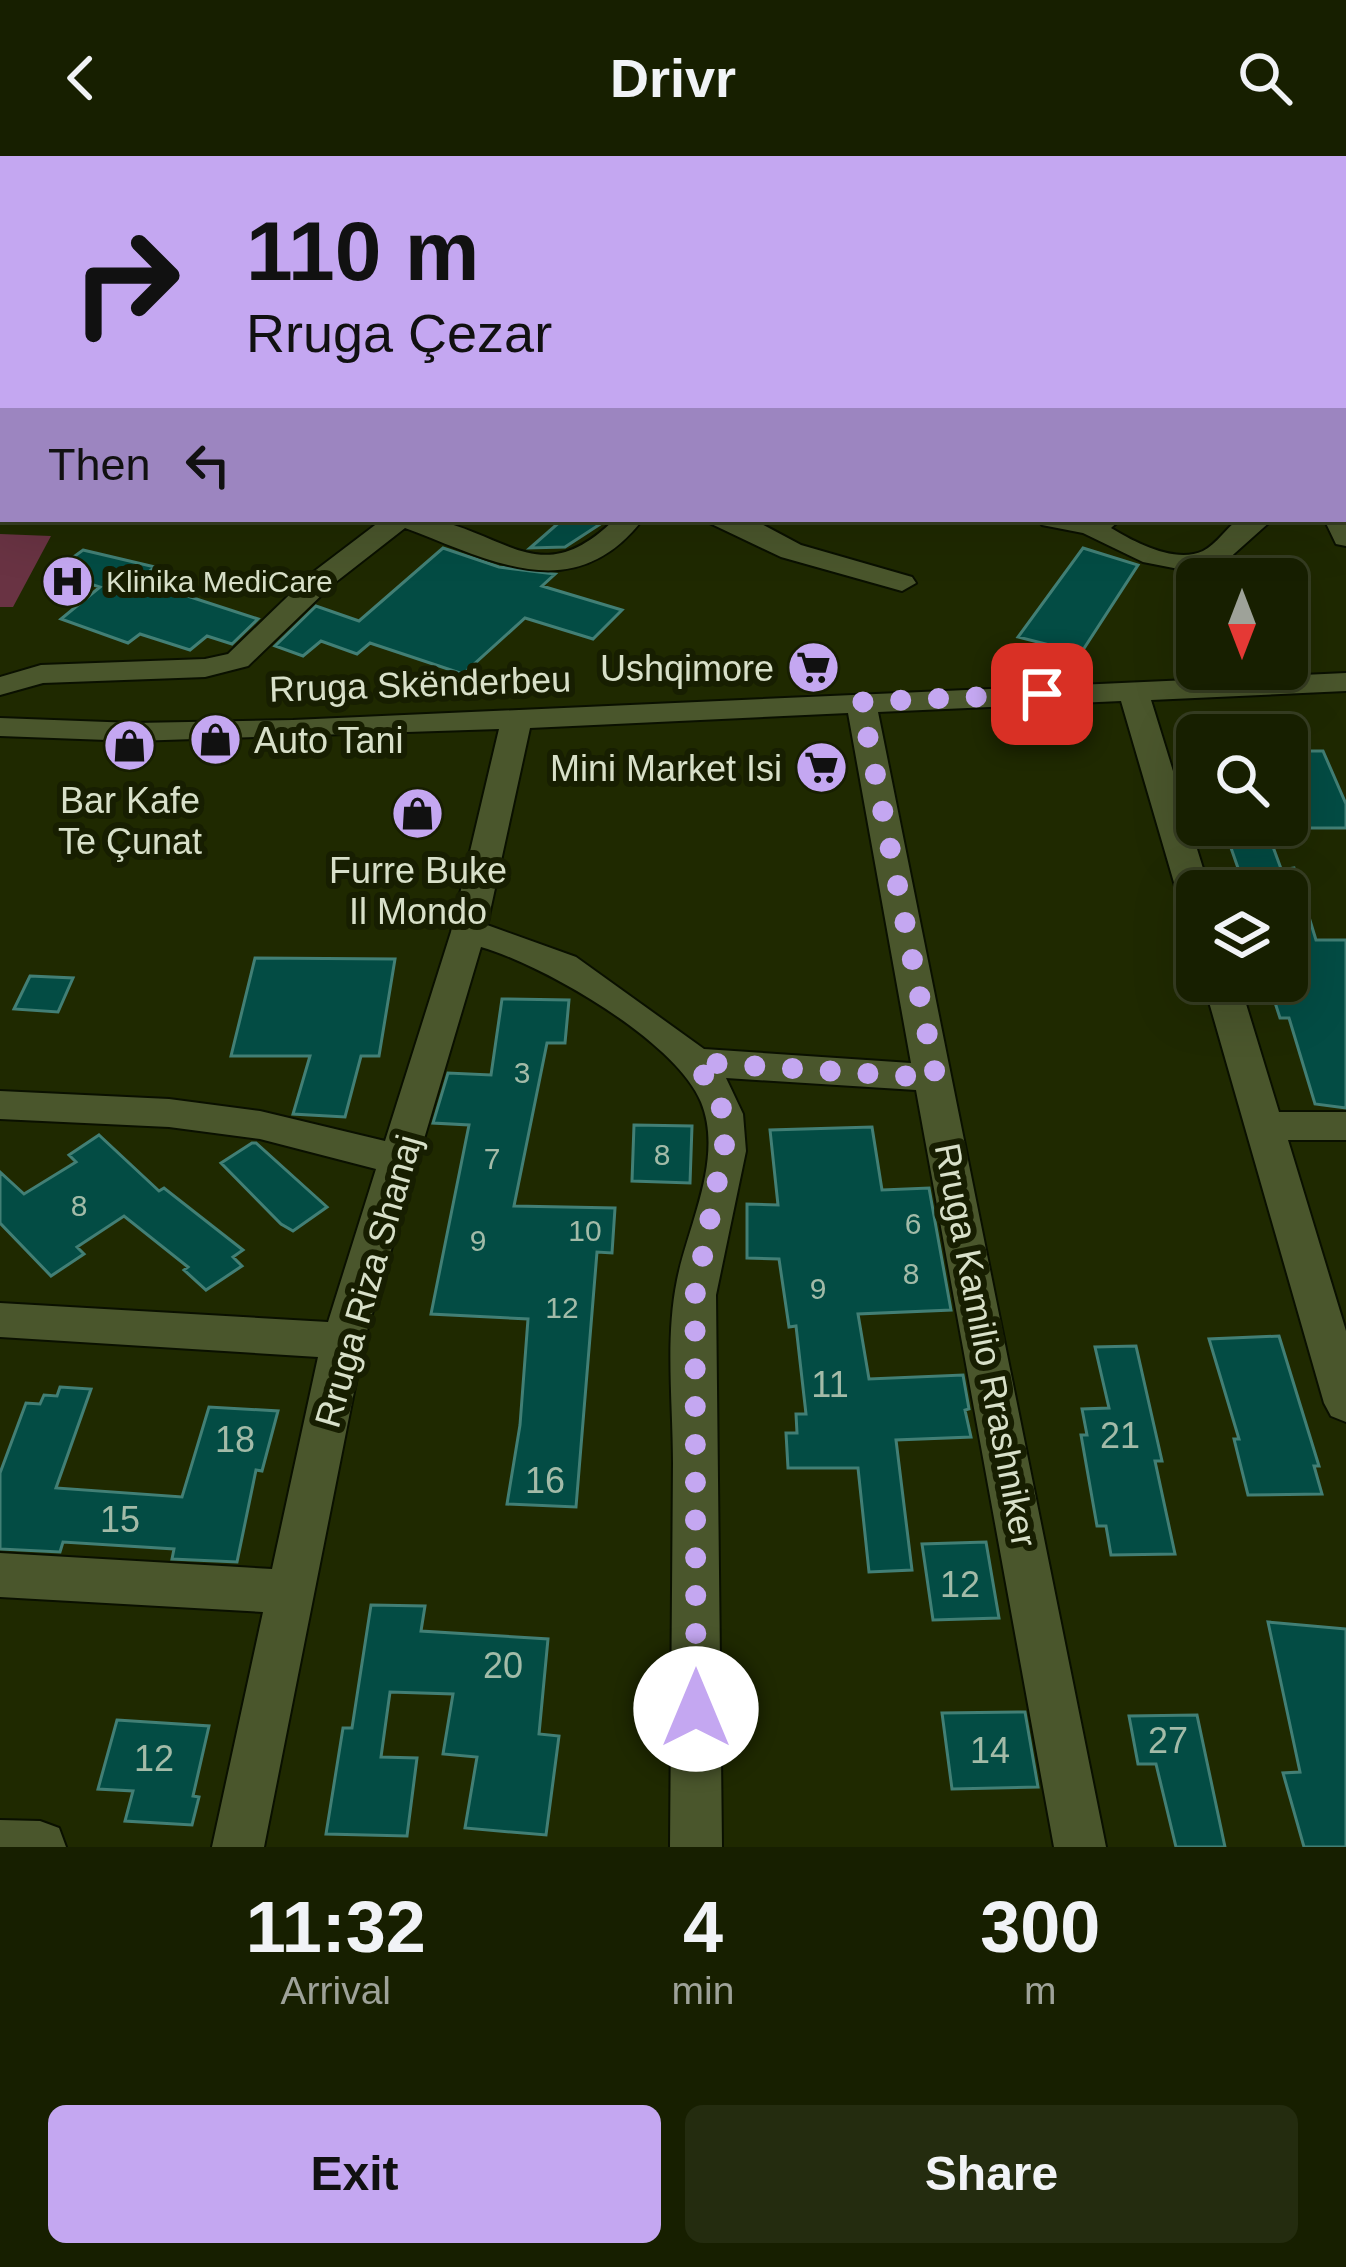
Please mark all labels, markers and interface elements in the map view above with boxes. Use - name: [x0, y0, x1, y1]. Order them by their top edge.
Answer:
- icon: back: [48, 45, 114, 111]
- icon: search: [1232, 45, 1298, 111]
- text: Drivr: [610, 48, 736, 108]
- icon: right: [48, 204, 204, 360]
- text: 110 m: [246, 204, 480, 298]
- text: Rruga Çezar: [246, 303, 552, 363]
- icon: left: [175, 432, 241, 498]
- text: Then: [48, 439, 151, 490]
- hospital icon: Klinika MediCare: [39, 553, 95, 609]
- north arrow: [1176, 558, 1308, 690]
- map controls: [1176, 558, 1308, 1002]
- place label: Klinika MediCare: [106, 565, 333, 598]
- supermarket icon: Ushqimore: [785, 640, 841, 696]
- pin: [991, 643, 1093, 745]
- place label: Ushqimore: [600, 648, 774, 689]
- street label: Rruga Skënderbeu: [268, 658, 572, 710]
- icon: arrive: [1009, 661, 1075, 727]
- shop icon: Auto Tani: [187, 712, 243, 768]
- button: search: [1176, 714, 1308, 846]
- shop icon: Bar Kafe Te Çunat: [102, 717, 158, 773]
- place label: Auto Tani: [254, 720, 403, 761]
- supermarket icon: Mini Market Isi: [793, 740, 849, 796]
- place label: Mini Market Isi: [550, 748, 782, 789]
- place label: Bar Kafe Te Çunat: [58, 780, 202, 862]
- shop icon: Furre Buke Il Mondo: [390, 786, 446, 842]
- place label: Furre Buke Il Mondo: [329, 850, 507, 932]
- button: layers: [1176, 870, 1308, 1002]
- house number: 3: [514, 1056, 530, 1089]
- street label: Rruga Riza Shanaj: [307, 1130, 429, 1432]
- house number: 8: [654, 1138, 670, 1171]
- street label: Rruga Kamilio Rrashniker: [927, 1140, 1045, 1550]
- house number: 7: [484, 1142, 500, 1175]
- house number: 8: [71, 1189, 87, 1222]
- house number: 6: [905, 1207, 921, 1240]
- house number: 10: [568, 1214, 602, 1247]
- house number: 9: [470, 1224, 486, 1257]
- house number: 8: [903, 1257, 919, 1290]
- house number: 9: [810, 1272, 826, 1305]
- house number: 12: [545, 1291, 579, 1324]
- house number: 11: [811, 1364, 849, 1405]
- house number: 21: [1100, 1415, 1140, 1456]
- house number: 18: [215, 1419, 255, 1460]
- house number: 16: [525, 1460, 565, 1501]
- house number: 15: [100, 1499, 140, 1540]
- house number: 12: [940, 1564, 980, 1605]
- house number: 20: [483, 1645, 523, 1686]
- position arrow: [633, 1646, 759, 1772]
- house number: 27: [1148, 1720, 1188, 1761]
- house number: 14: [970, 1730, 1010, 1771]
- house number: 12: [134, 1738, 174, 1779]
- text: 11:32: [246, 1887, 426, 1967]
- text: 4: [683, 1887, 723, 1967]
- text: 300: [980, 1887, 1100, 1967]
- text: Arrival: [281, 1969, 391, 2012]
- text: min: [672, 1969, 734, 2012]
- text: m: [1024, 1969, 1056, 2012]
- button: Exit: [48, 2105, 661, 2243]
- button: Share: [685, 2105, 1298, 2243]

